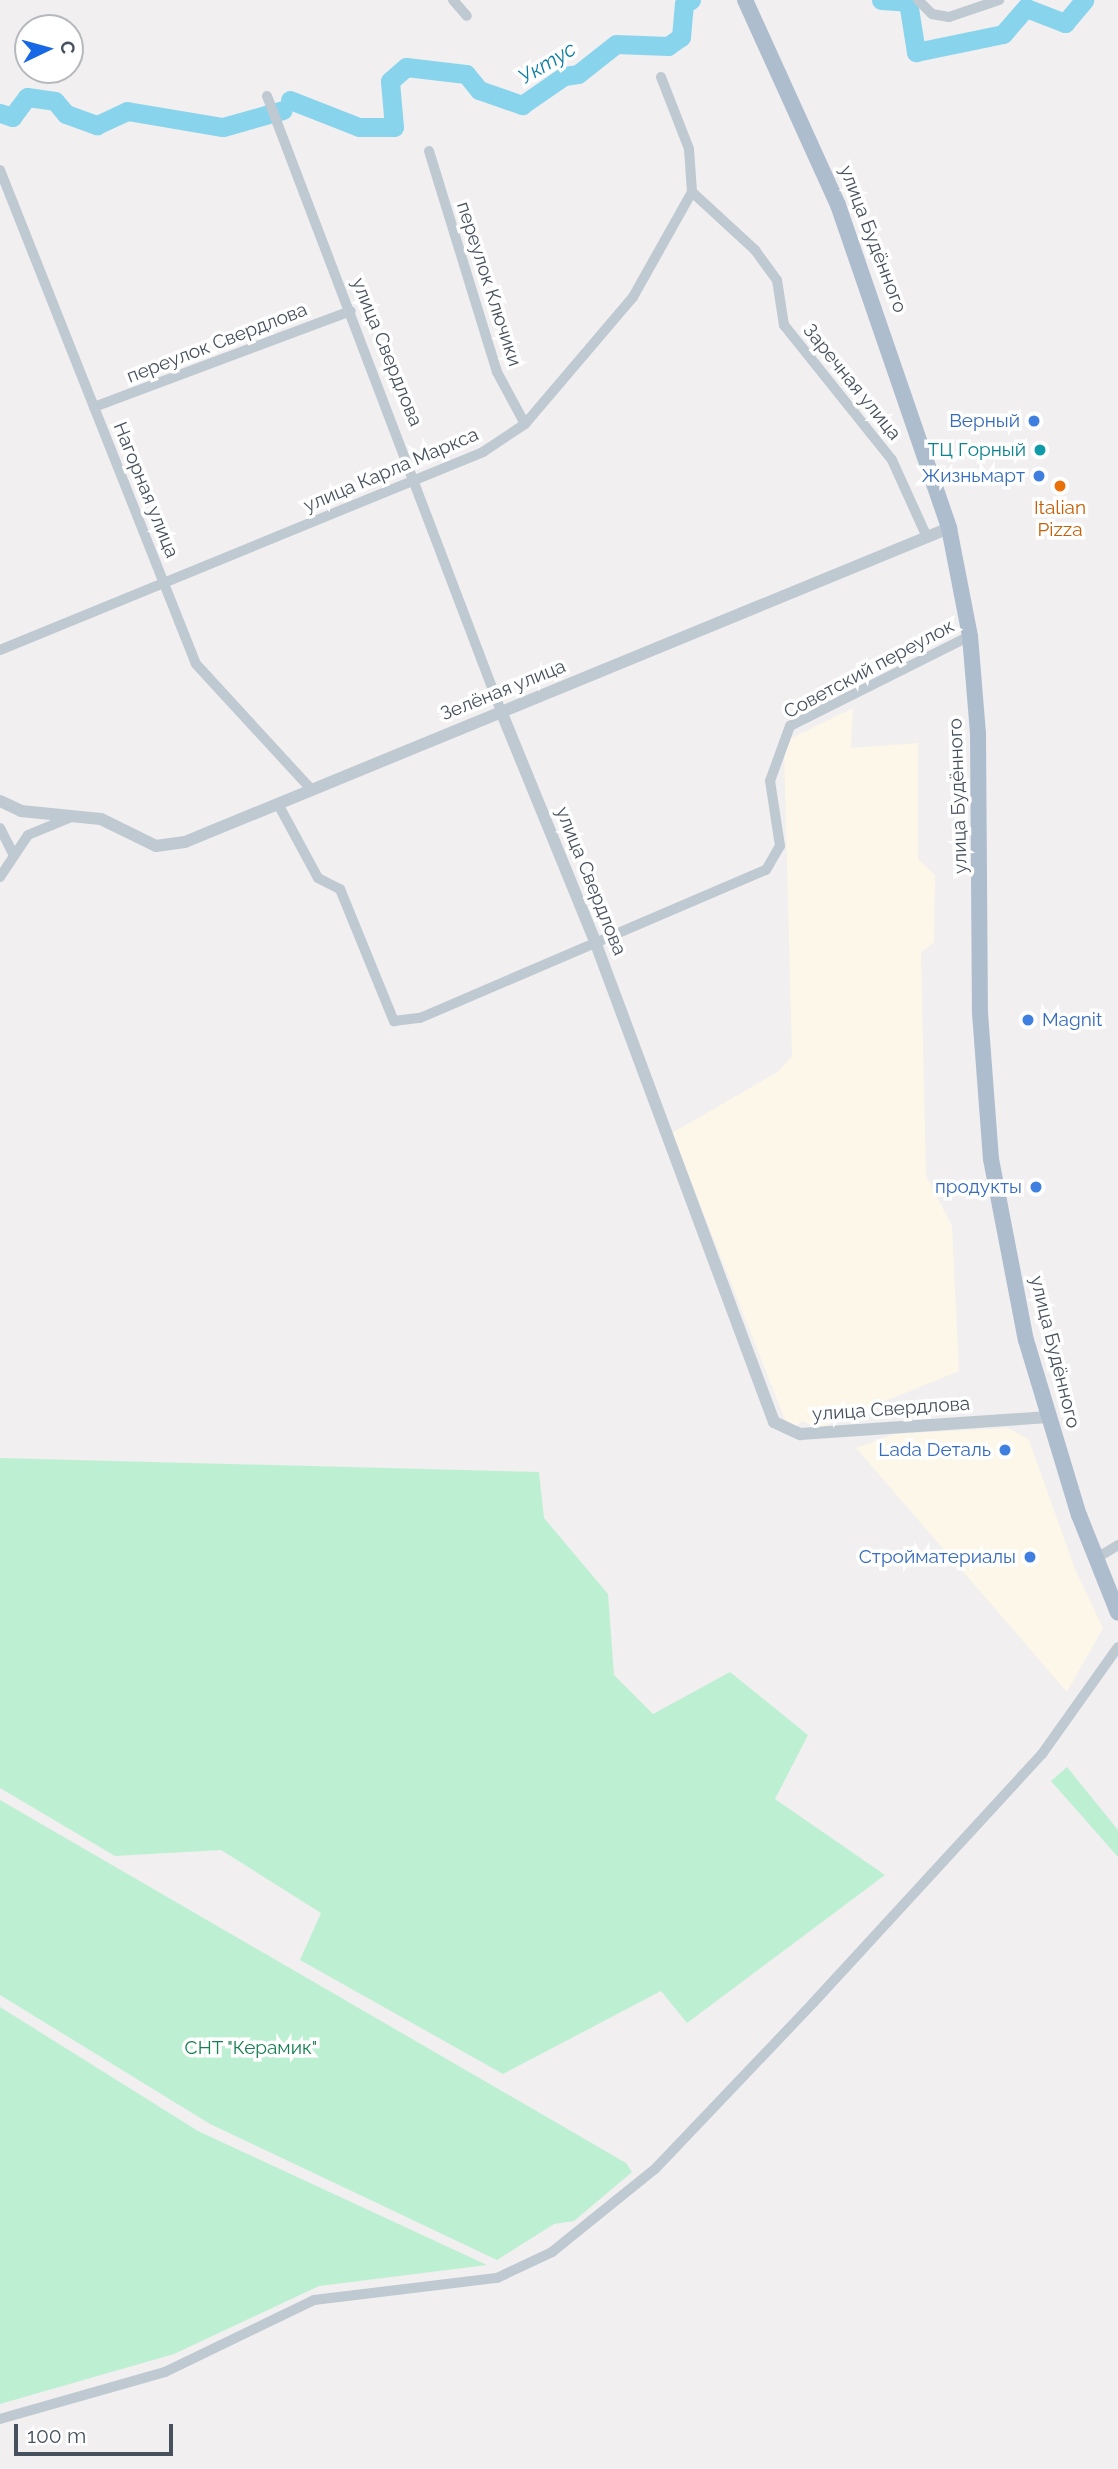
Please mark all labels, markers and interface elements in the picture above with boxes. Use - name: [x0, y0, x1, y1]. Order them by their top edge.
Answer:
- north arrow: [14, 14, 84, 84]
- water label: Уктус: [514, 36, 580, 90]
- text: С: [56, 40, 79, 55]
- street label: улица Будённого: [834, 162, 912, 316]
- street label: переулок Ключики: [452, 199, 526, 369]
- street label: улица Свердлова: [347, 274, 427, 430]
- street label: переулок Свердлова: [124, 298, 310, 388]
- street label: Заречная улица: [798, 319, 906, 445]
- place label: Верный: [949, 410, 1020, 432]
- marker: Верный: [1026, 413, 1042, 429]
- street label: Нагорная улица: [108, 419, 184, 561]
- street label: улица Карла Маркса: [300, 423, 482, 517]
- place label: ТЦ Горный: [928, 439, 1026, 461]
- marker: ТЦ Горный: [1032, 442, 1048, 458]
- place label: Жизньмарт: [921, 465, 1025, 487]
- marker: Жизньмарт: [1031, 468, 1047, 484]
- marker: Italian Pizza: [1052, 478, 1068, 494]
- place label: Italian Pizza: [1034, 497, 1086, 541]
- street label: Советский переулок: [780, 615, 958, 723]
- street label: Зелёная улица: [437, 654, 569, 726]
- street label: улица Будённого: [944, 718, 972, 874]
- street label: улица Свердлова: [551, 803, 631, 959]
- place label: Magnit: [1042, 1009, 1102, 1031]
- marker: Magnit: [1020, 1012, 1036, 1028]
- place label: продукты: [935, 1176, 1022, 1198]
- marker: продукты: [1028, 1179, 1044, 1195]
- street label: улица Будённого: [1025, 1274, 1085, 1430]
- street label: улица Свердлова: [811, 1392, 971, 1426]
- place label: Lada Dеталь: [878, 1439, 991, 1461]
- marker: Lada Dеталь: [997, 1442, 1013, 1458]
- place label: Стройматериалы: [859, 1546, 1016, 1568]
- marker: Стройматериалы: [1022, 1549, 1038, 1565]
- park label: СНТ "Керамик": [184, 2037, 318, 2059]
- scale bar: [18, 2410, 177, 2454]
- text: 100 m: [27, 2423, 86, 2448]

